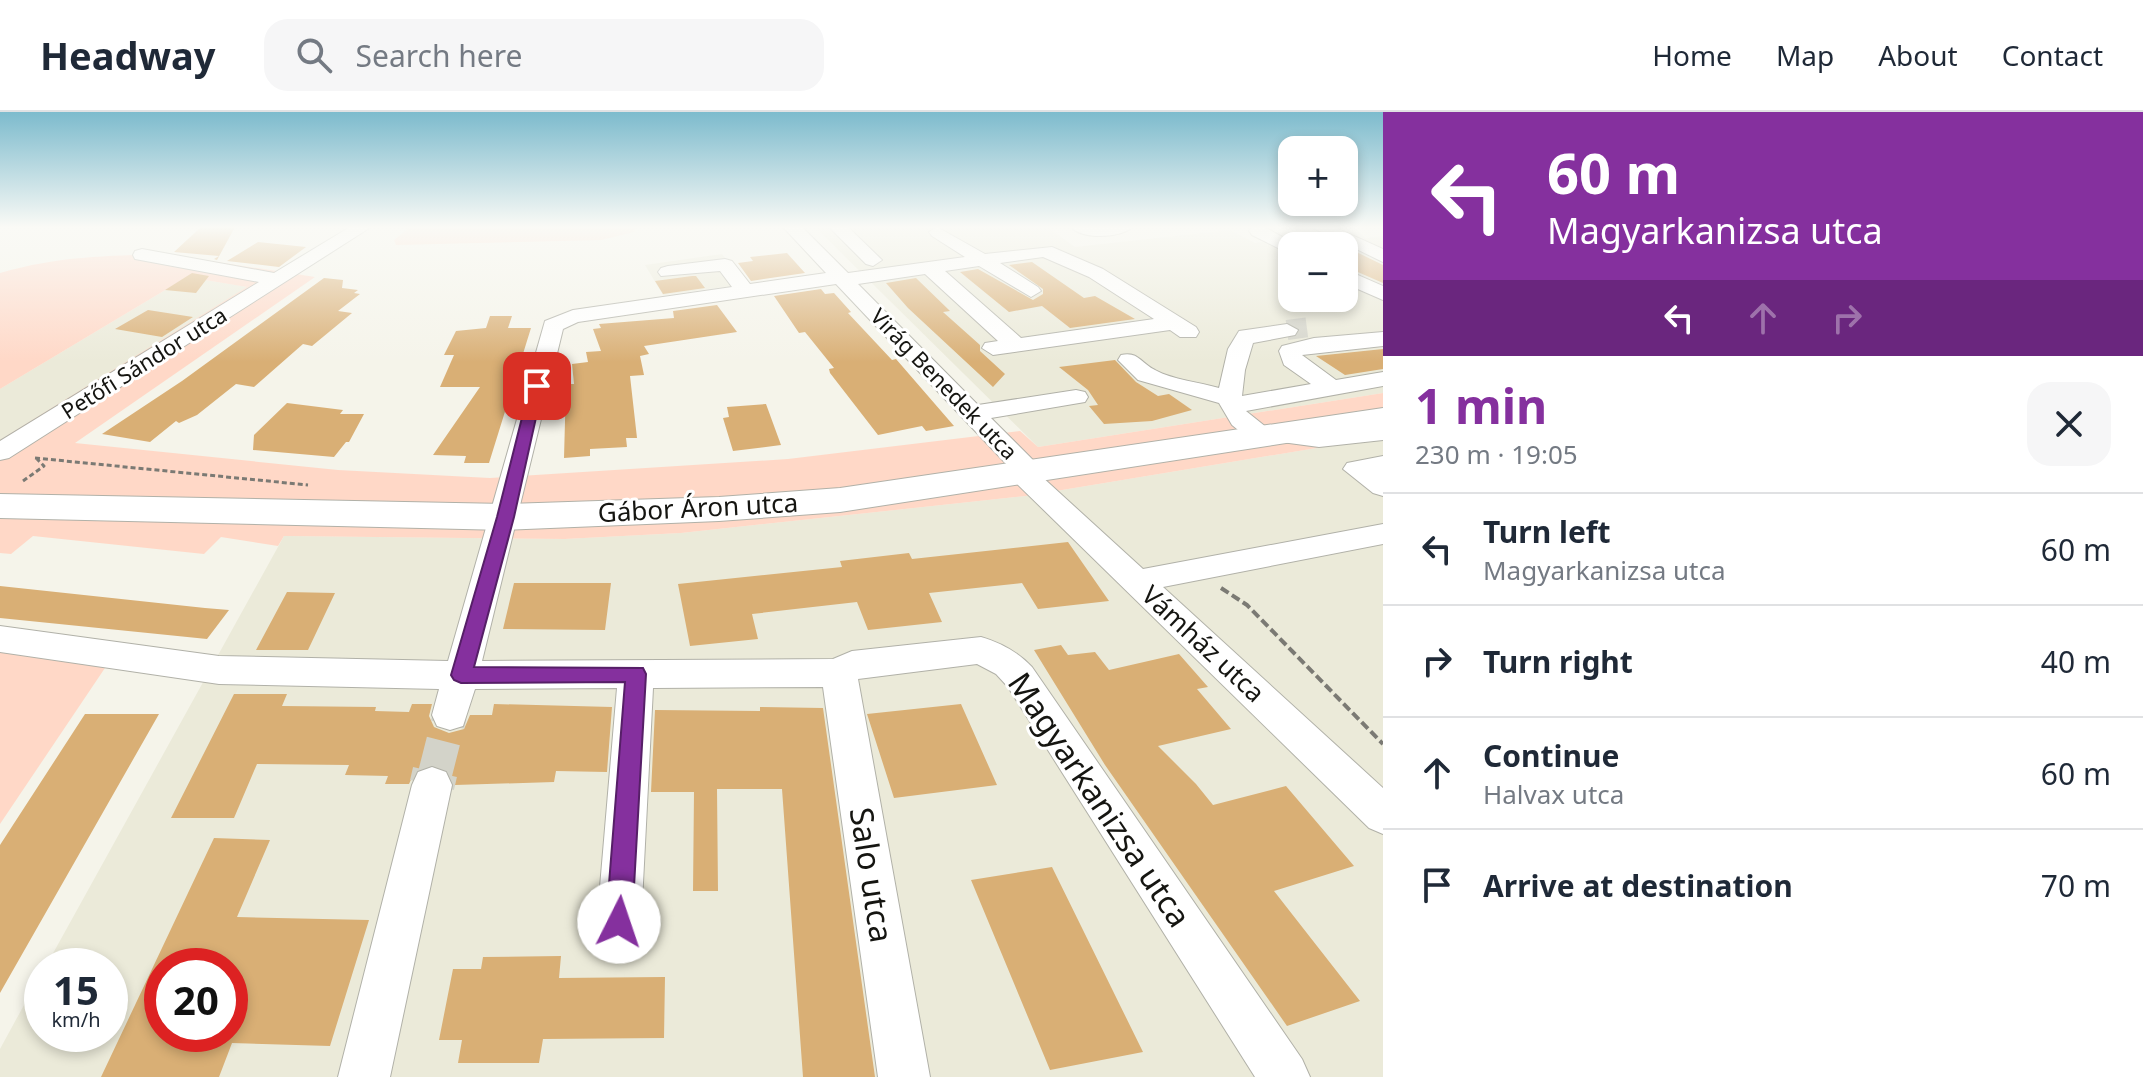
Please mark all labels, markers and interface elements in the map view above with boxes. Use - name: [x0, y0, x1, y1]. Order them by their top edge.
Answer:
- search box: [264, 19, 824, 91]
- text: Headway: [40, 29, 216, 81]
- icon: search: [292, 33, 336, 77]
- text: Search here: [356, 35, 522, 76]
- text: Home: [1652, 36, 1732, 74]
- text: Map: [1776, 36, 1834, 74]
- text: About: [1878, 36, 1958, 74]
- text: Contact: [2002, 36, 2103, 74]
- text: 60 m: [1547, 134, 1680, 210]
- map controls: [1278, 136, 1358, 312]
- button: +: [1278, 136, 1358, 216]
- icon: left: [1415, 144, 1519, 248]
- text: Magyarkanizsa utca: [1547, 206, 1883, 255]
- button: −: [1278, 232, 1358, 312]
- icon: left: [1657, 296, 1701, 340]
- icon: ahead: [1741, 296, 1785, 340]
- icon: right: [1825, 296, 1869, 340]
- street label: Petőfi Sándor utca: [55, 299, 232, 425]
- street label: Virág Benedek utca: [865, 301, 1025, 466]
- pin: [503, 352, 571, 420]
- icon: arrive: [515, 364, 559, 408]
- text: 1 min: [1415, 373, 1547, 438]
- button: close: [2027, 382, 2111, 466]
- text: 230 m · 19:05: [1415, 436, 1578, 472]
- street label: Gábor Áron utca: [597, 484, 799, 530]
- text: Turn left: [1483, 511, 1611, 552]
- icon: left: [1415, 527, 1459, 571]
- text: 60 m: [2041, 529, 2111, 570]
- text: Magyarkanizsa utca: [1483, 552, 1726, 588]
- street label: Vámház utca: [1134, 577, 1273, 710]
- icon: right: [1415, 639, 1459, 683]
- text: Turn right: [1483, 641, 1633, 682]
- text: 40 m: [2041, 641, 2111, 682]
- street label: Magyarkanizsa utca: [999, 663, 1202, 935]
- text: Continue: [1483, 735, 1619, 776]
- icon: ahead: [1415, 751, 1459, 795]
- text: 60 m: [2041, 753, 2111, 794]
- text: Halvax utca: [1483, 776, 1624, 812]
- street label: Salo utca: [841, 804, 904, 945]
- icon: arrive: [1415, 863, 1459, 907]
- text: Arrive at destination: [1483, 865, 1793, 906]
- text: 70 m: [2041, 865, 2111, 906]
- position arrow: [577, 880, 661, 964]
- speed limit sign: 20: [144, 948, 248, 1052]
- text: 15: [53, 962, 99, 1017]
- text: km/h: [51, 1006, 101, 1033]

